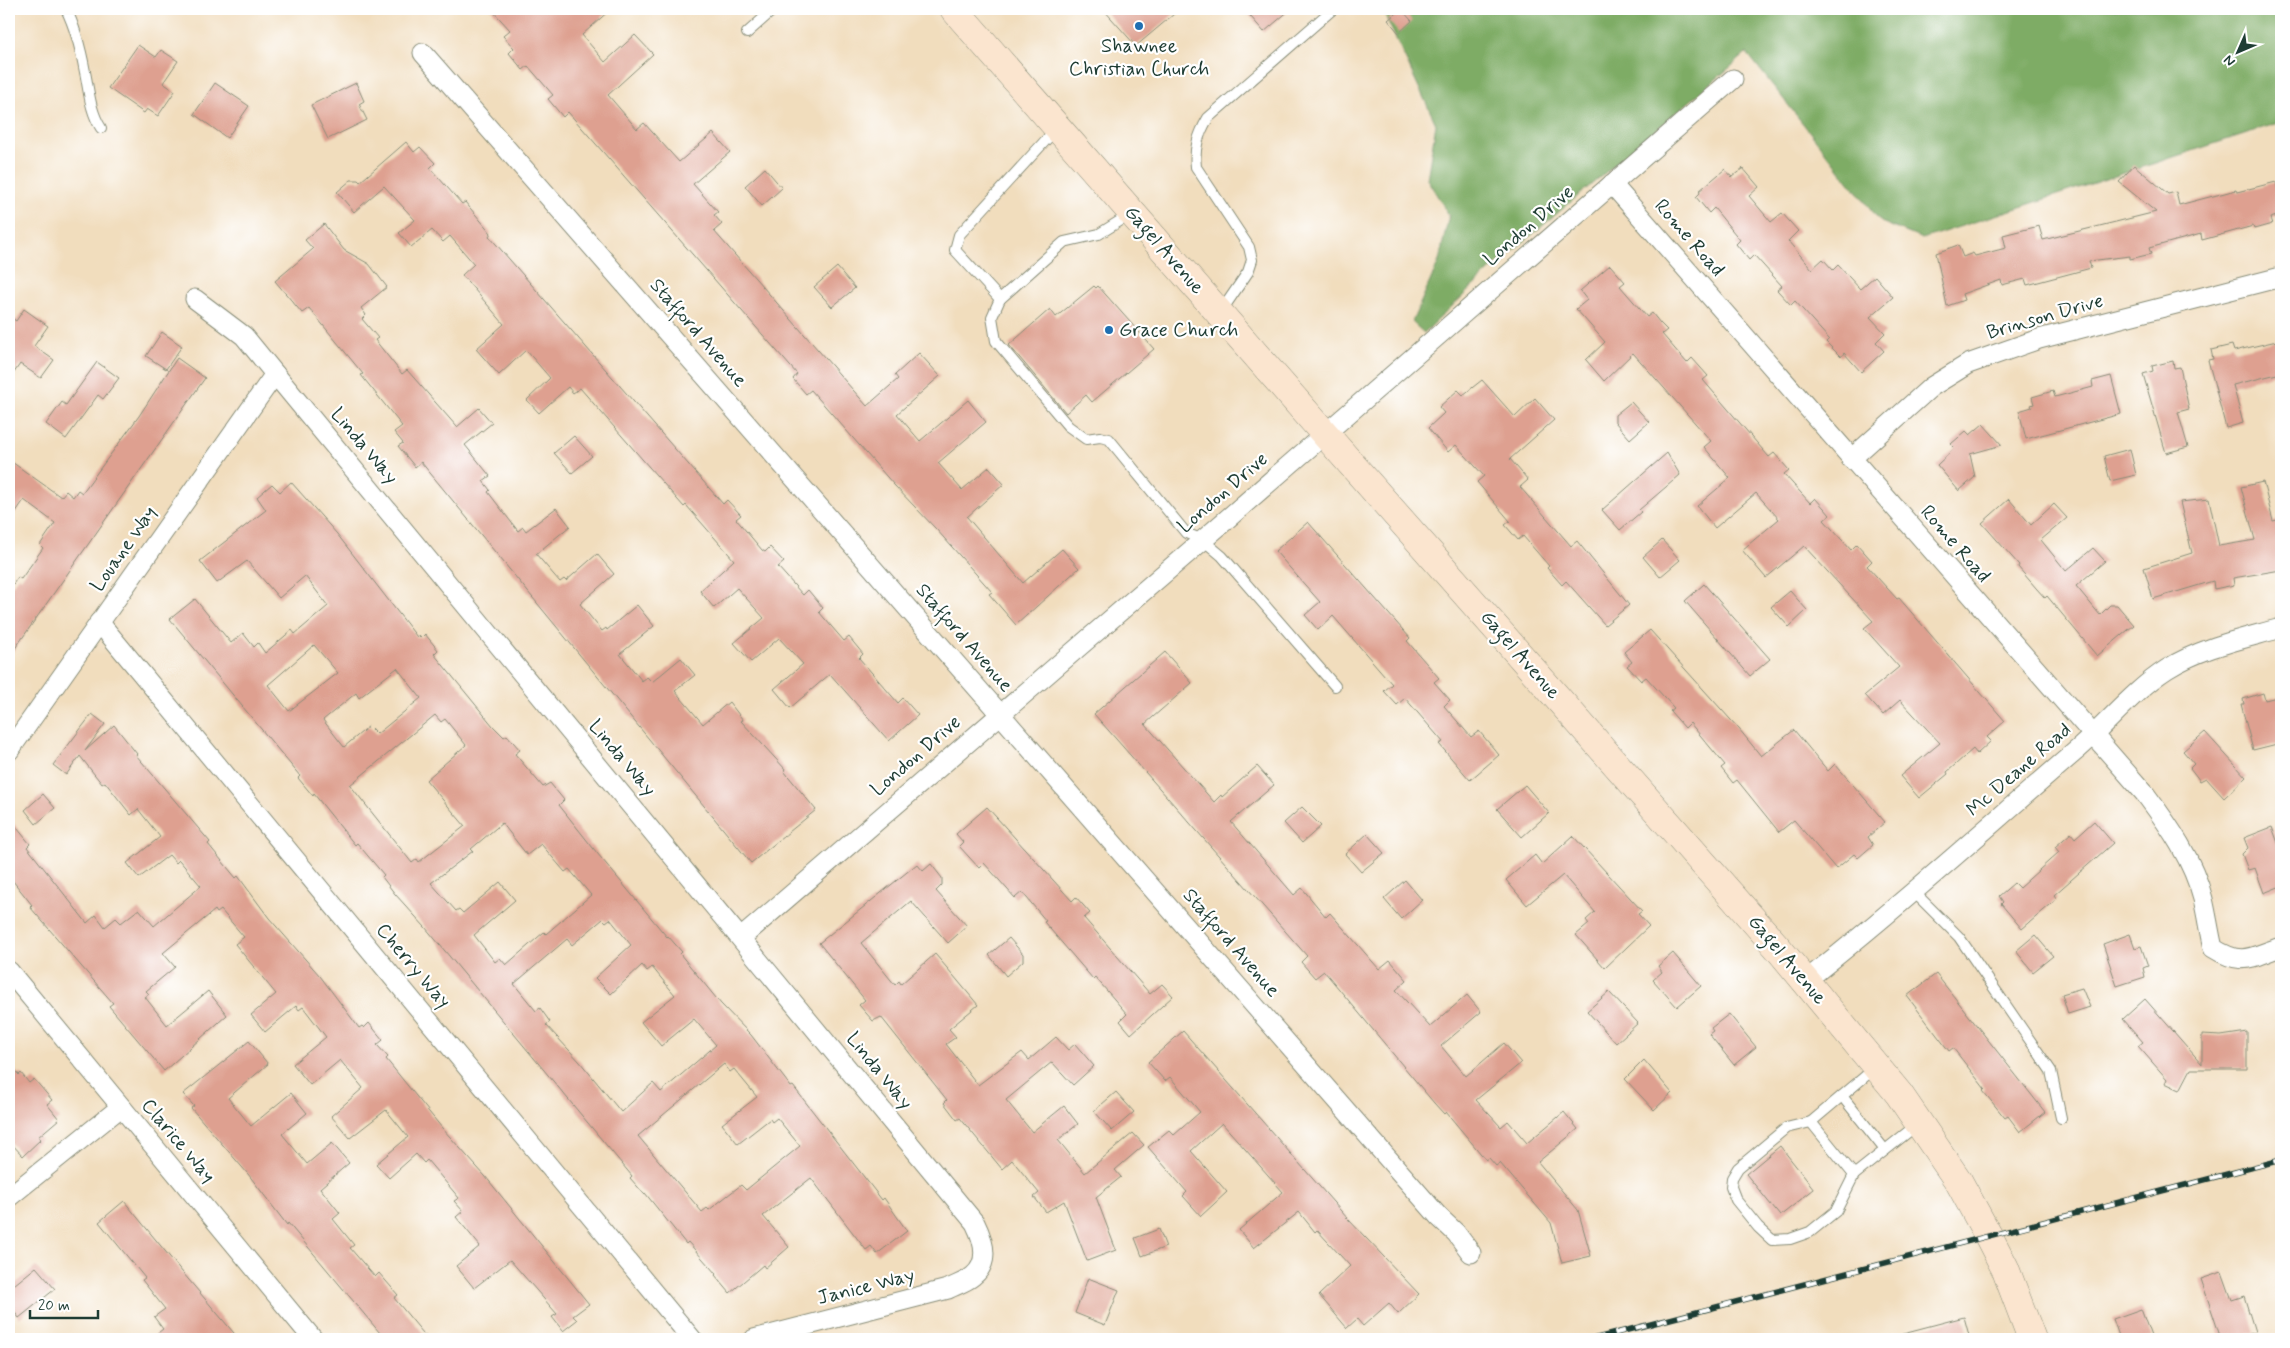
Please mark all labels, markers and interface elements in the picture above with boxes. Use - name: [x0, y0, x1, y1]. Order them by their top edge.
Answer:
- marker: Shawnee Christian Church: [1133, 20, 1145, 32]
- north arrow: [2212, 28, 2262, 78]
- place label: Shawnee Christian Church: [1069, 33, 1209, 83]
- text: N: [2220, 51, 2239, 70]
- street label: London Drive: [1478, 179, 1580, 273]
- street label: Rome Road: [1648, 193, 1730, 283]
- street label: Gagel Avenue: [1116, 200, 1210, 302]
- street label: Stafford Avenue: [642, 273, 753, 395]
- street label: Brinson Drive: [1983, 287, 2107, 347]
- place label: Grace Church: [1119, 317, 1238, 344]
- marker: Grace Church: [1103, 324, 1115, 336]
- street label: Linda Way: [324, 402, 404, 490]
- street label: London Drive: [1172, 446, 1274, 540]
- street label: Rome Road: [1914, 499, 1996, 589]
- street label: Louane Way: [85, 501, 163, 597]
- street label: Stafford Avenue: [908, 578, 1019, 700]
- street label: Gagel Avenue: [1472, 605, 1566, 707]
- street label: London Drive: [865, 709, 967, 803]
- street label: Linda Way: [582, 714, 662, 802]
- street label: Mc Deane Road: [1961, 717, 2077, 823]
- street label: Stafford Avenue: [1175, 883, 1286, 1005]
- street label: Gagel Avenue: [1740, 909, 1833, 1012]
- street label: Cherry Way: [369, 918, 457, 1014]
- street label: Linda Way: [839, 1027, 919, 1115]
- street label: Clarice Way: [135, 1093, 221, 1189]
- street label: Janice Way: [815, 1262, 917, 1312]
- scale bar: [30, 1288, 98, 1320]
- text: 20 m: [38, 1296, 70, 1316]

